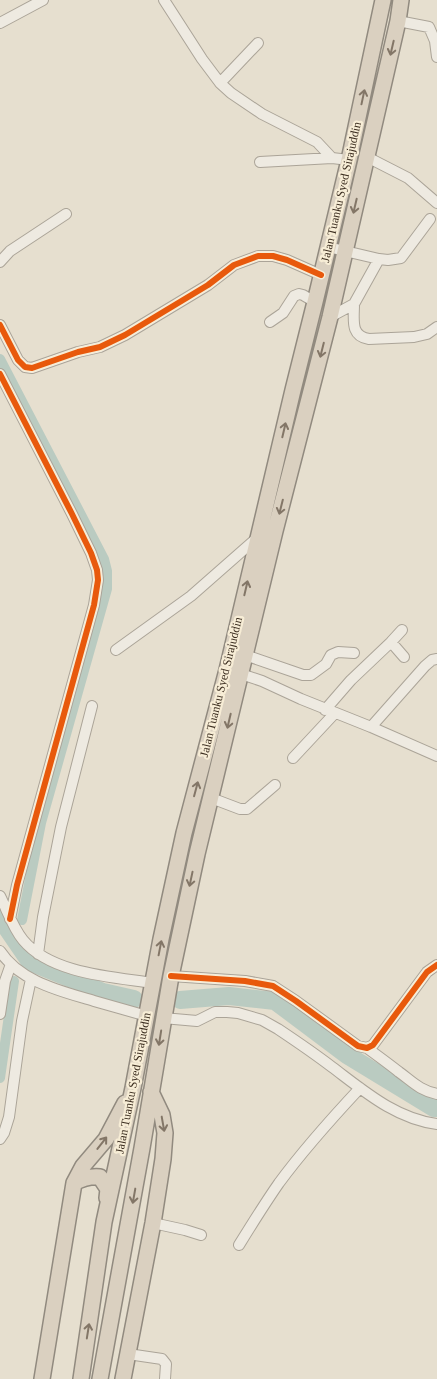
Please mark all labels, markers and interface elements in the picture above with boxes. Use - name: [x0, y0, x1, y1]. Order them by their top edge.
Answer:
- one-way arrow: [387, 39, 396, 55]
- one-way arrow: [358, 90, 368, 106]
- street label: Jalan Tuanku Syed Sirajuddin: [318, 120, 364, 264]
- one-way arrow: [350, 198, 359, 214]
- one-way arrow: [317, 342, 326, 358]
- one-way arrow: [280, 423, 289, 439]
- one-way arrow: [276, 499, 285, 515]
- one-way arrow: [242, 581, 251, 597]
- street label: Jalan Tuanku Syed Sirajuddin: [197, 616, 245, 758]
- one-way arrow: [224, 713, 233, 729]
- one-way arrow: [191, 782, 201, 798]
- one-way arrow: [186, 871, 196, 887]
- one-way arrow: [155, 940, 165, 956]
- street label: Jalan Tuanku Syed Sirajuddin: [112, 1011, 154, 1155]
- one-way arrow: [154, 1030, 164, 1046]
- one-way arrow: [159, 1116, 169, 1132]
- one-way arrow: [96, 1137, 107, 1150]
- one-way arrow: [128, 1188, 138, 1204]
- one-way arrow: [83, 1323, 93, 1339]

